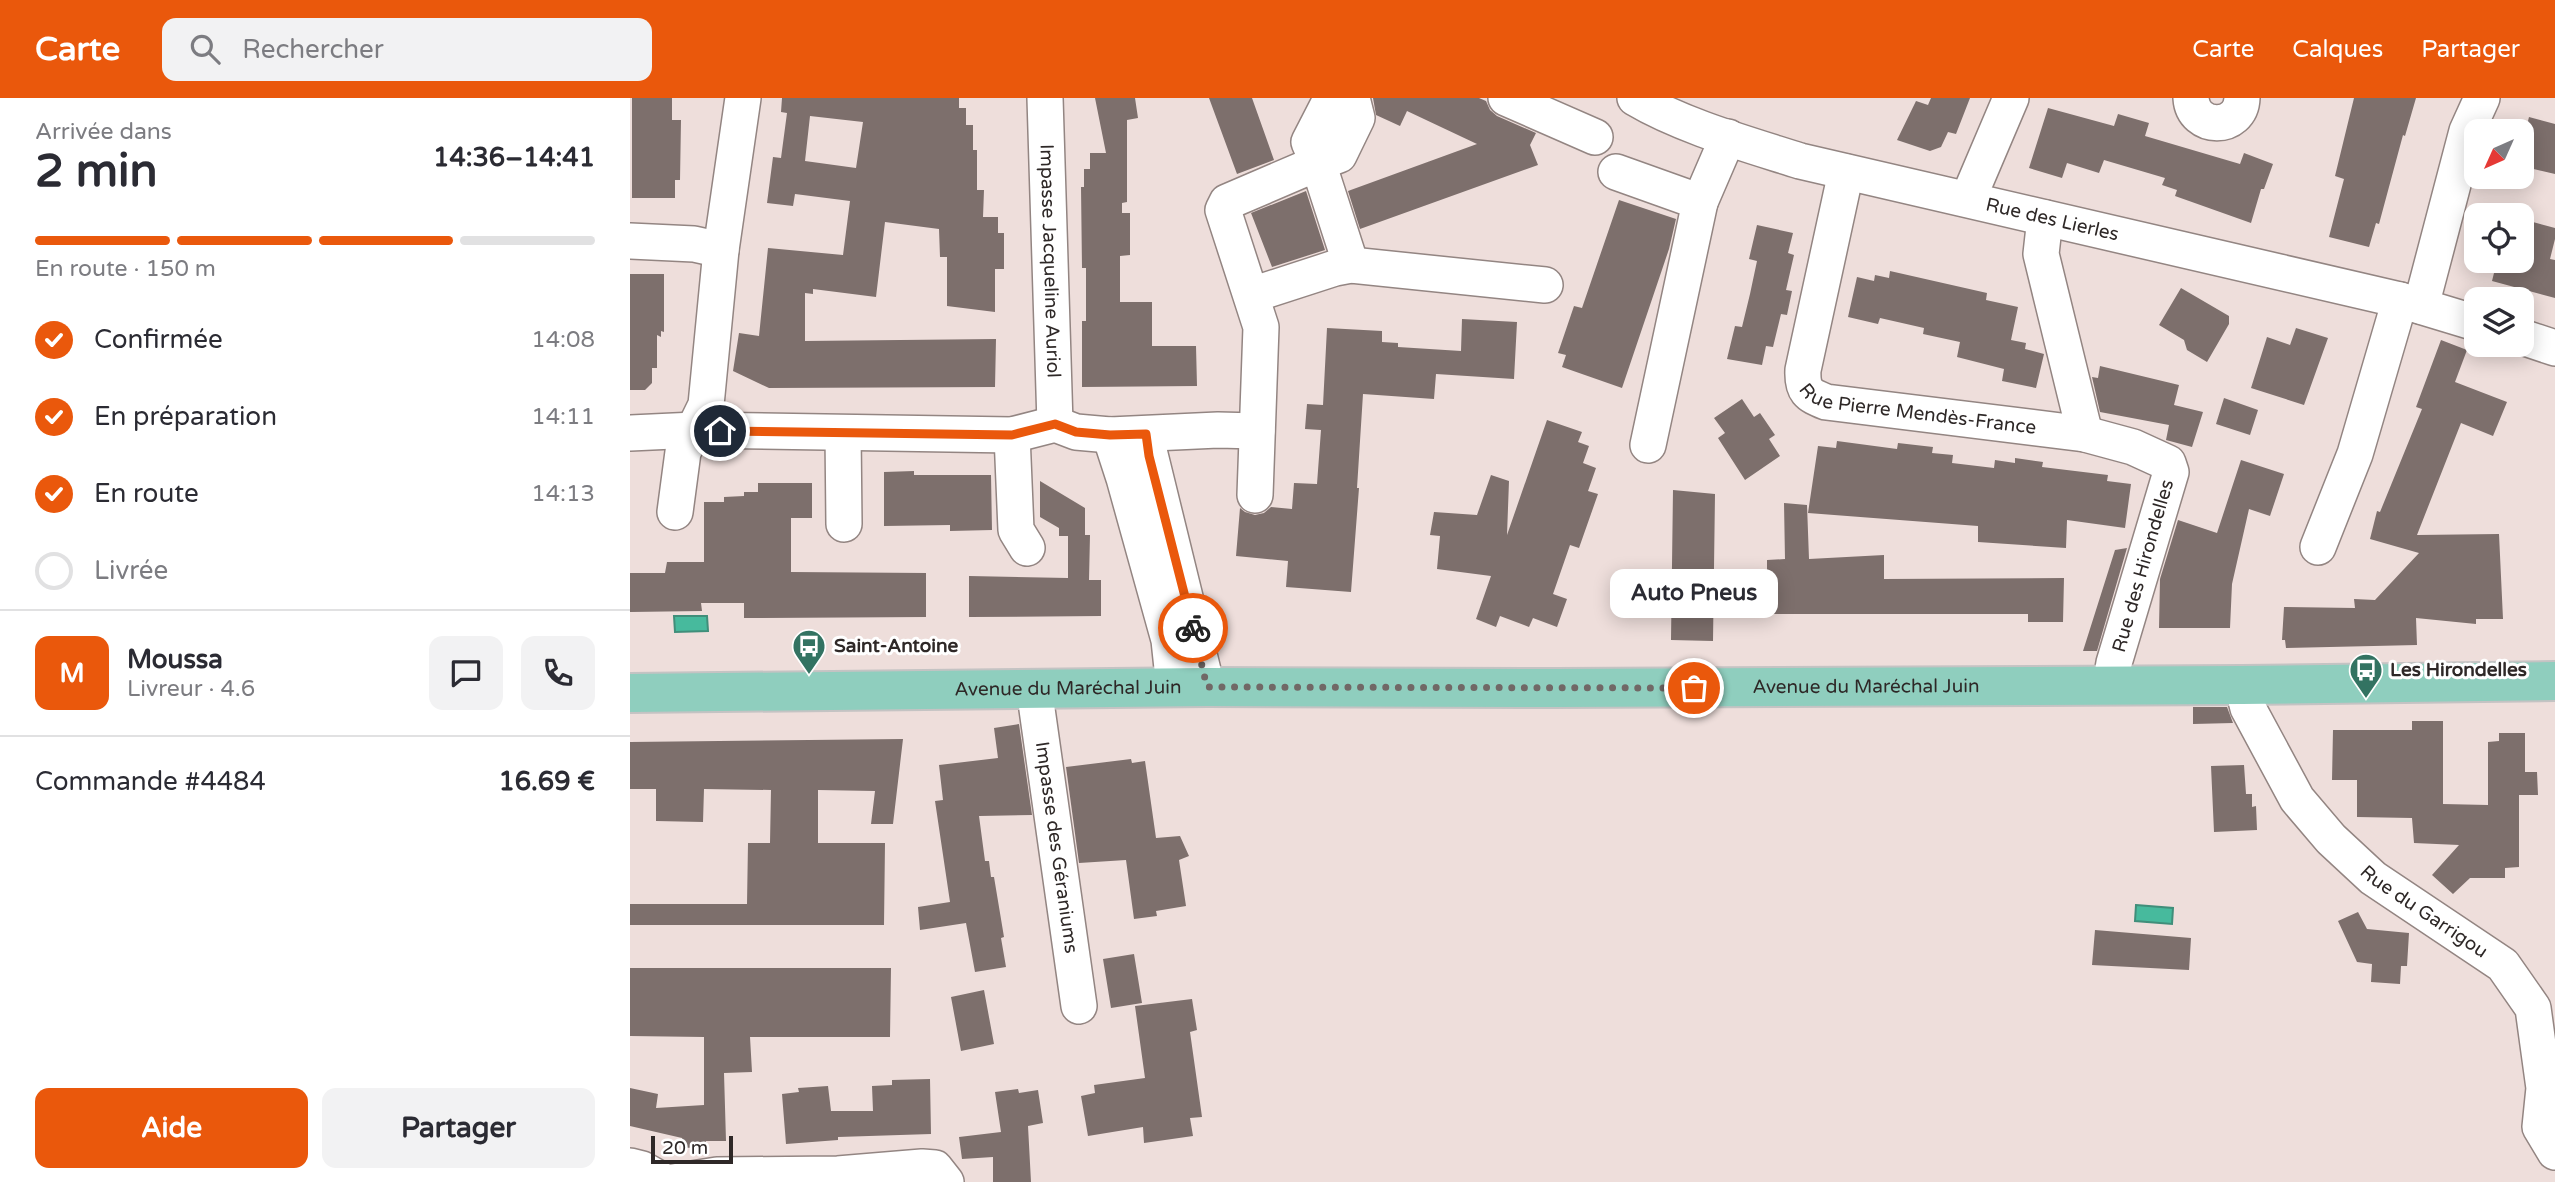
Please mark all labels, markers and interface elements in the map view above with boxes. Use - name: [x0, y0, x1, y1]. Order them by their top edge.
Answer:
- search box: [162, 18, 652, 81]
- text: Carte: [35, 30, 120, 69]
- icon: search: [186, 30, 224, 68]
- text: Rechercher: [242, 34, 384, 65]
- text: Carte: [2192, 35, 2254, 64]
- text: Calques: [2292, 35, 2383, 64]
- text: Partager: [2421, 35, 2520, 64]
- text: Arrivée dans: [35, 118, 172, 146]
- north arrow: [2464, 119, 2534, 189]
- map controls: [2464, 119, 2534, 357]
- text: 14:36–14:41: [433, 142, 595, 173]
- text: 2 min: [35, 144, 158, 199]
- street label: Impasse Jacqueline Auriol: [1035, 144, 1065, 378]
- street label: Rue des Lierles: [1984, 193, 2121, 246]
- button: locate: [2464, 203, 2534, 273]
- text: En route · 150 m: [35, 255, 216, 283]
- button: layers: [2464, 287, 2534, 357]
- icon: check: [35, 321, 73, 359]
- text: Confirmée: [94, 324, 223, 355]
- text: 14:08: [531, 326, 595, 354]
- street label: Rue Pierre Mendès-France: [1794, 379, 2037, 439]
- icon: check: [35, 398, 73, 436]
- text: En préparation: [94, 401, 277, 432]
- pin: [690, 401, 750, 461]
- text: 14:11: [531, 403, 595, 431]
- icon: home: [701, 412, 739, 450]
- icon: check: [35, 475, 73, 513]
- street label: Rue des Hirondelles: [2108, 477, 2178, 655]
- text: En route: [94, 478, 199, 509]
- text: 14:13: [531, 480, 595, 508]
- text: Livrée: [94, 555, 168, 586]
- callout: Auto Pneus: [1610, 569, 1778, 618]
- text: Auto Pneus: [1631, 579, 1757, 607]
- courier: [1158, 593, 1228, 663]
- icon: bike: [1174, 609, 1212, 647]
- bus stop icon: Saint-Antoine: [790, 627, 828, 676]
- place label: Saint-Antoine: [834, 635, 959, 657]
- button: chat: [429, 636, 503, 710]
- button: phone: [521, 636, 595, 710]
- text: Moussa: [127, 644, 223, 675]
- bus stop icon: Les Hirondelles: [2347, 651, 2385, 700]
- text: M: [59, 658, 85, 689]
- pin: [1664, 658, 1724, 718]
- place label: Les Hirondelles: [2390, 659, 2527, 681]
- icon: bag: [1675, 669, 1713, 707]
- text: Livreur · 4.6: [127, 675, 255, 703]
- street label: Avenue du Maréchal Juin: [1752, 675, 1980, 698]
- street label: Avenue du Maréchal Juin: [954, 676, 1182, 701]
- street label: Impasse des Géraniums: [1031, 740, 1082, 955]
- text: Commande #4484: [35, 766, 266, 797]
- text: 16.69 €: [498, 766, 595, 797]
- street label: Rue du Garrigou: [2356, 861, 2492, 963]
- button: Aide: [35, 1088, 308, 1168]
- button: Partager: [322, 1088, 595, 1168]
- scale bar: [651, 1133, 733, 1165]
- text: 20 m: [662, 1137, 708, 1159]

